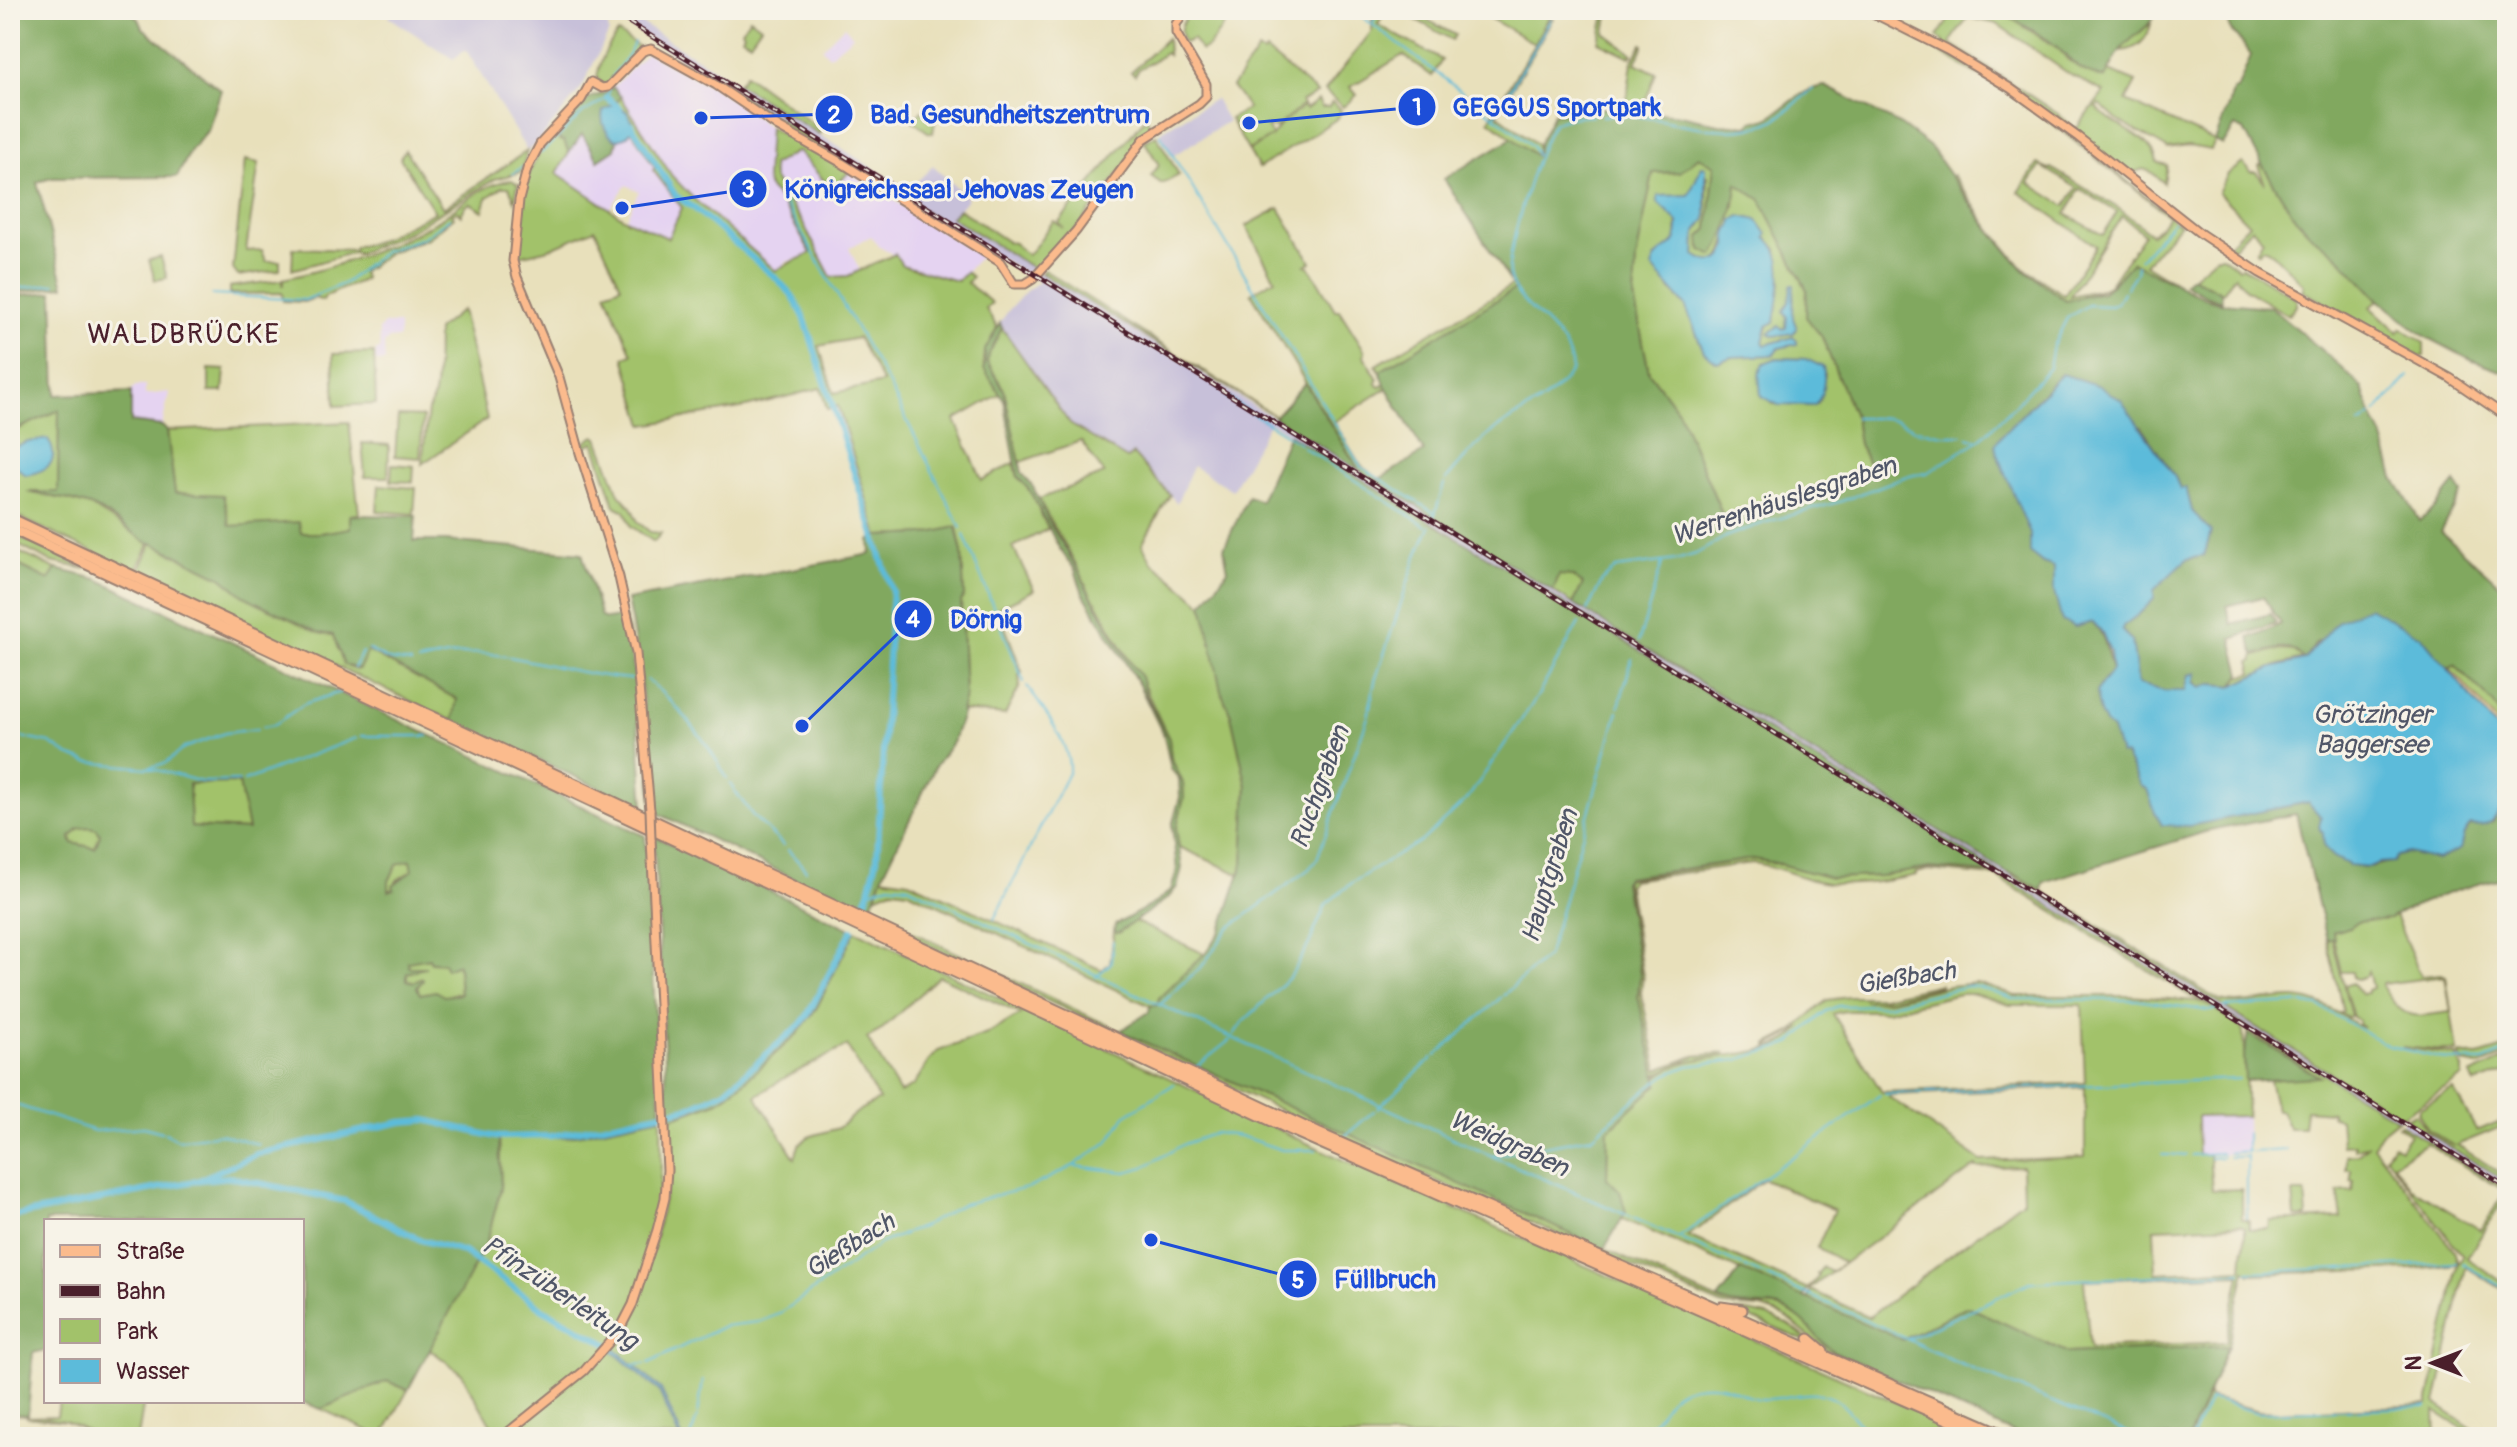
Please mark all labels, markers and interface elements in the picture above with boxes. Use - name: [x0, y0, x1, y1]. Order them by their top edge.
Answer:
- callout: GEGGUS Sportpark: [1397, 82, 1678, 132]
- callout: Bad. Gesundheitszentrum: [814, 89, 1166, 139]
- text: GEGGUS Sportpark: [1453, 92, 1663, 124]
- text: 1: [1412, 93, 1422, 122]
- text: Bad. Gesundheitszentrum: [870, 99, 1150, 131]
- text: 2: [827, 101, 841, 130]
- callout: Königreichssaal Jehovas Zeugen: [728, 164, 1149, 214]
- text: Königreichssaal Jehovas Zeugen: [784, 174, 1134, 206]
- text: 3: [741, 175, 755, 204]
- district label: WALDBRÜCKE: [87, 317, 281, 352]
- water label: Werrenhäuslesgraben: [1668, 449, 1902, 552]
- callout: Dörnig: [893, 594, 1038, 644]
- text: Dörnig: [950, 604, 1022, 636]
- text: 4: [906, 605, 920, 634]
- water label: Grötzinger Baggersee: [2312, 699, 2435, 761]
- water label: Ruchgraben: [1283, 720, 1357, 853]
- water label: Hauptgraben: [1515, 804, 1586, 947]
- water label: Gießbach: [1855, 954, 1959, 1002]
- water label: Weidgraben: [1445, 1104, 1574, 1185]
- water label: Gießbach: [799, 1205, 902, 1286]
- legend: [44, 1219, 304, 1403]
- water label: Pfinzüberleitung: [476, 1229, 646, 1358]
- text: Straße: [116, 1237, 184, 1266]
- callout: Füllbruch: [1278, 1254, 1452, 1304]
- text: Füllbruch: [1334, 1264, 1436, 1296]
- text: 5: [1291, 1266, 1305, 1295]
- text: Bahn: [116, 1277, 166, 1306]
- text: Park: [116, 1317, 158, 1346]
- north arrow: [2393, 1323, 2473, 1403]
- text: N: [2400, 1355, 2428, 1370]
- text: Wasser: [116, 1357, 190, 1386]

